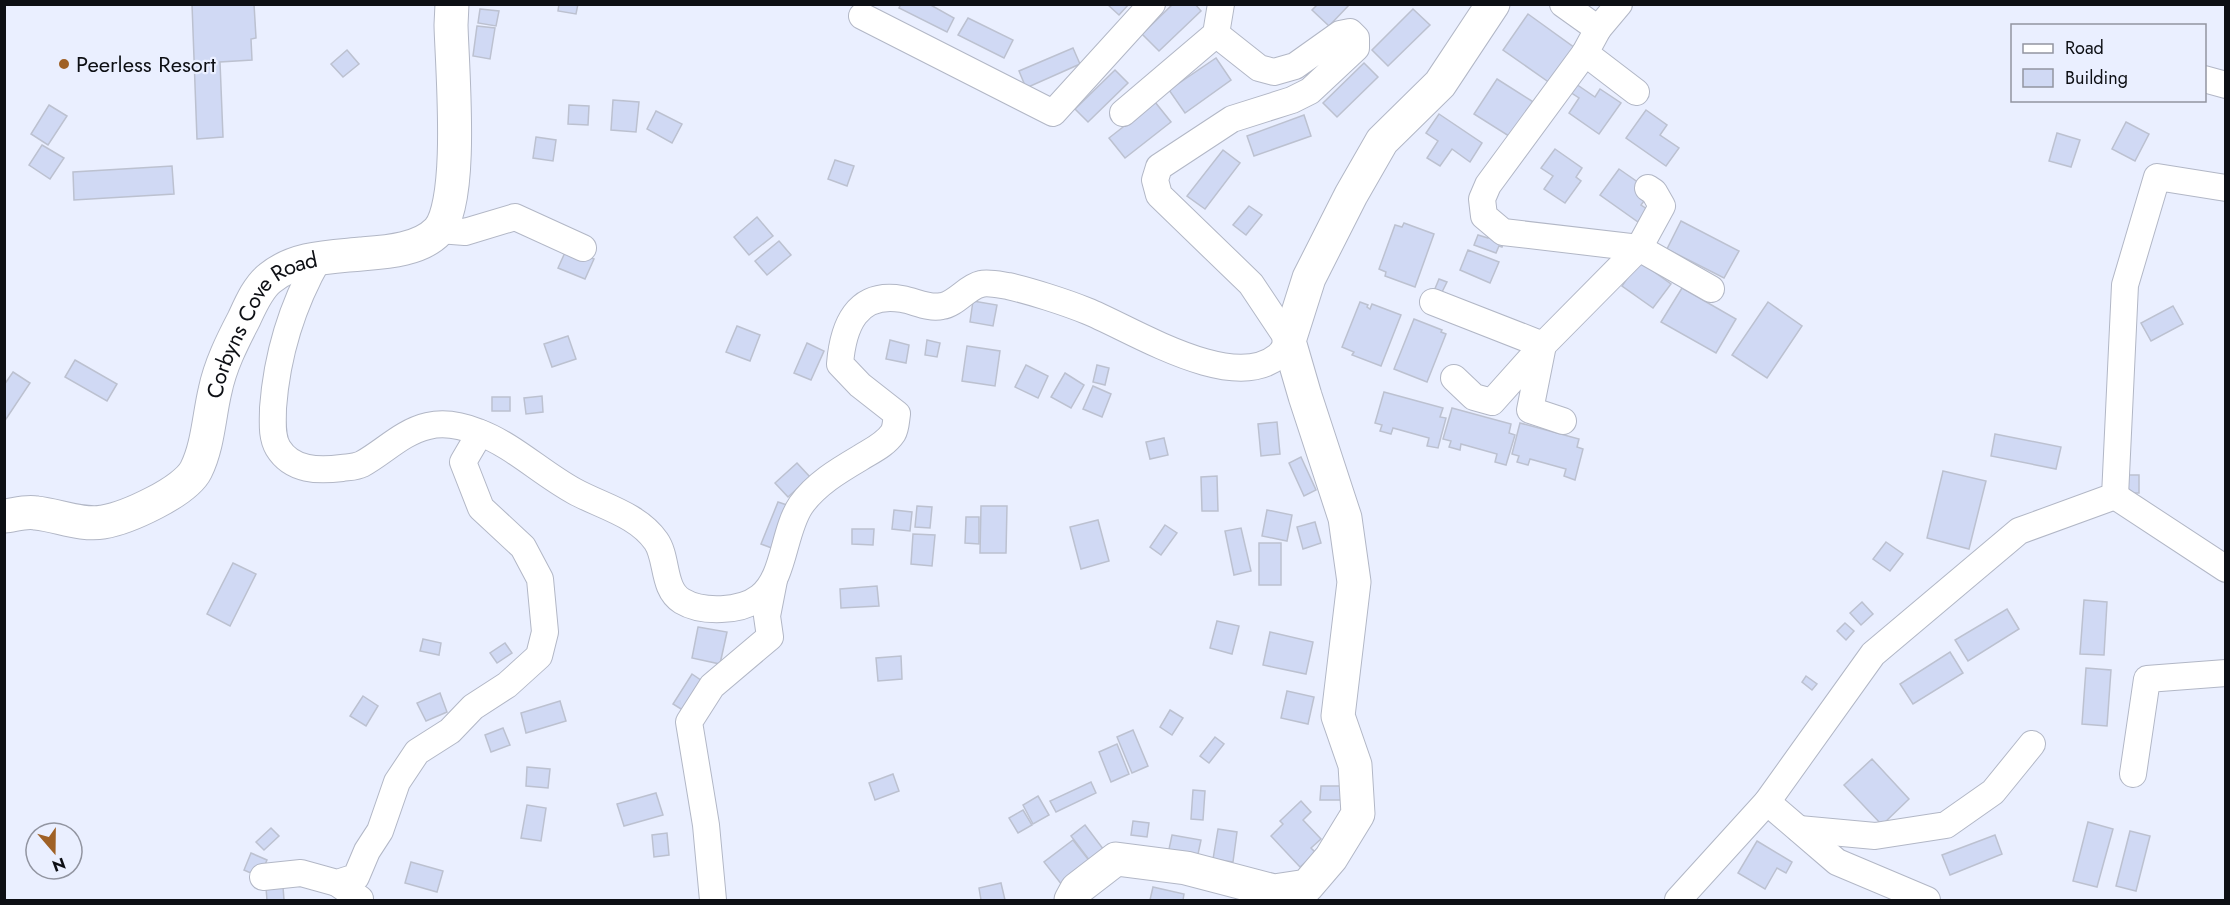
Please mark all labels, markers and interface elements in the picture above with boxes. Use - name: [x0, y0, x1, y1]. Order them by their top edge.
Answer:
- legend: [2011, 24, 2206, 102]
- text: Road: [2065, 35, 2104, 61]
- place label: Peerless Resort: [76, 48, 216, 80]
- marker: Peerless Resort: [57, 57, 71, 71]
- text: Building: [2065, 65, 2128, 91]
- street label: Corbyns Cove Road: [198, 243, 320, 401]
- north arrow: [24, 821, 84, 881]
- text: N: [49, 852, 69, 878]

